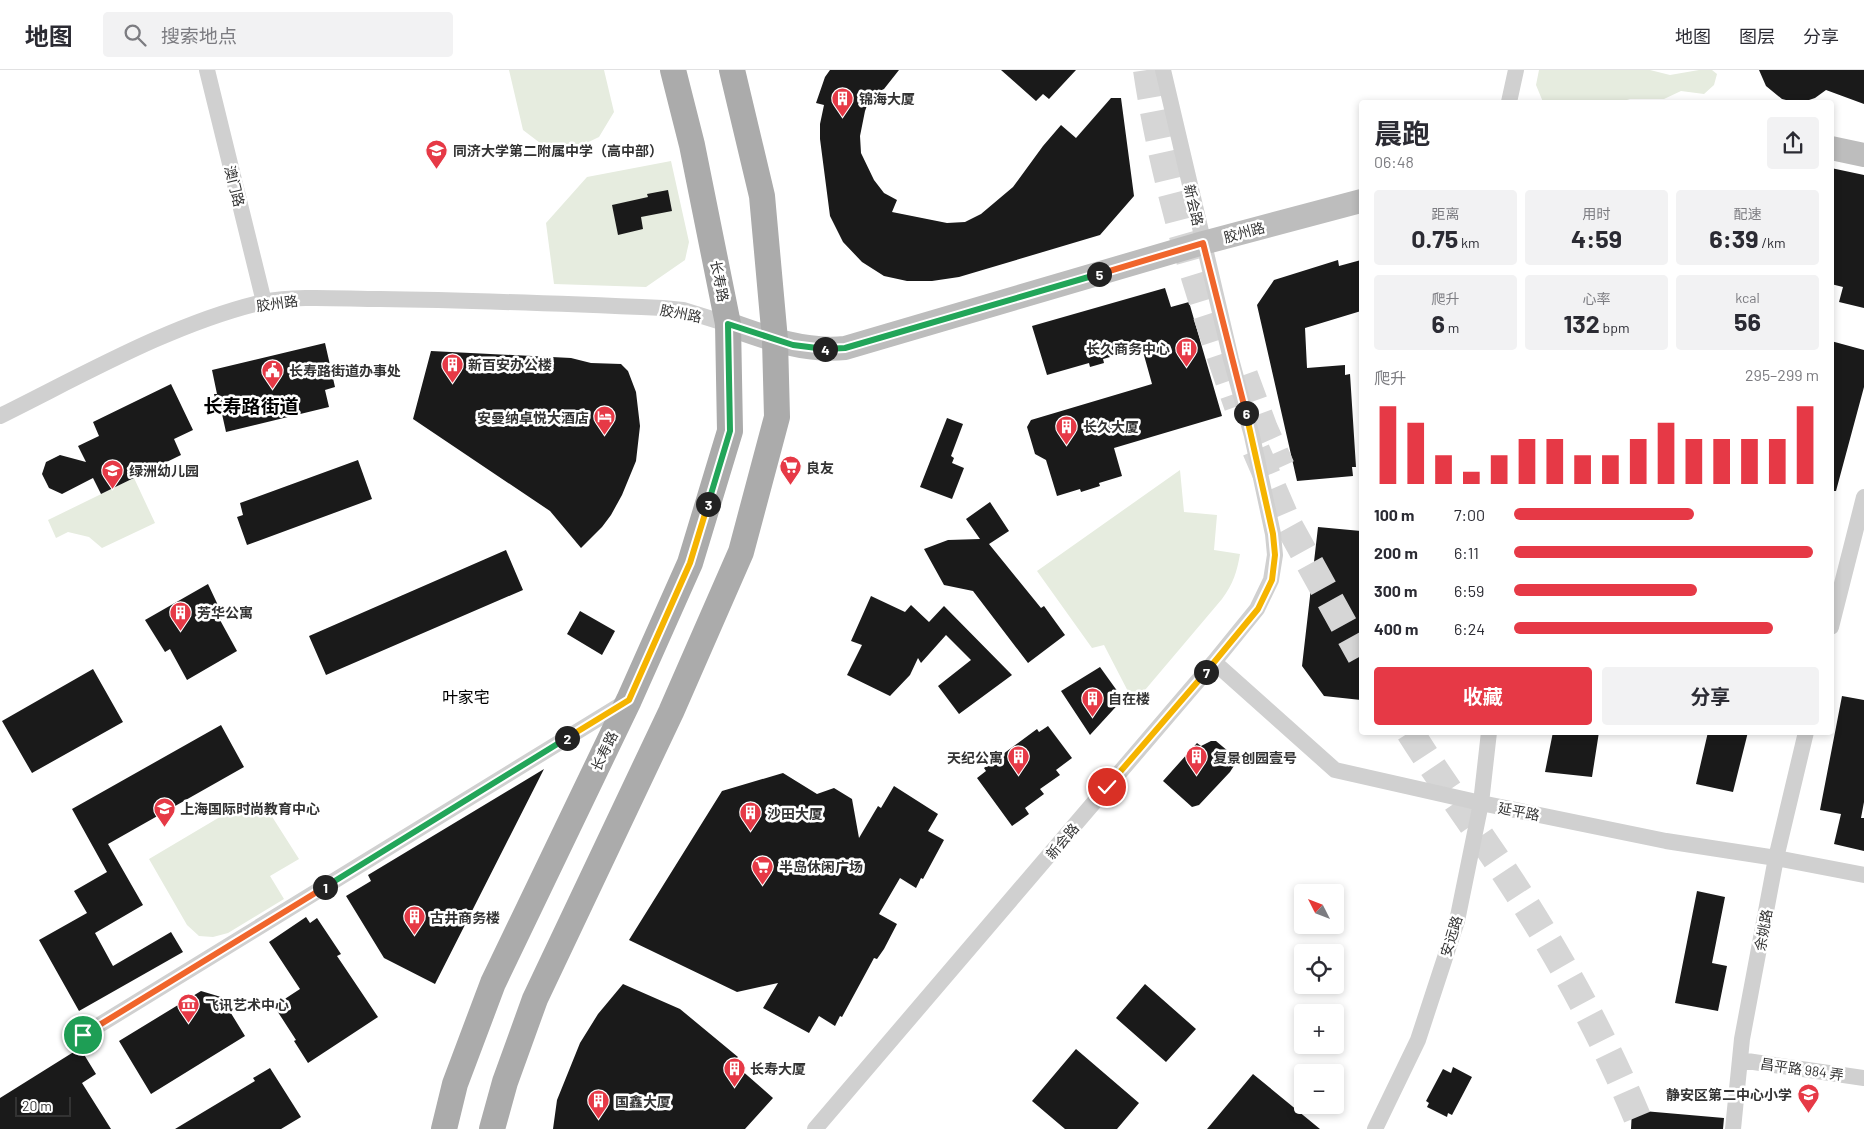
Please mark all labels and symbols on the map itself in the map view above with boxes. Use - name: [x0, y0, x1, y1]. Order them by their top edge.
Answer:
- building icon: 锦海大厦: [831, 86, 855, 117]
- place label: 锦海大厦: [859, 90, 915, 107]
- school or university icon: 同济大学第二附属中学（高中部）: [425, 138, 449, 169]
- place label: 同济大学第二附属中学（高中部）: [453, 142, 663, 159]
- street label: 澳门路: [222, 164, 248, 208]
- street label: 新会路: [1181, 183, 1207, 227]
- street label: 胶州路: [1222, 218, 1266, 246]
- street label: 长寿路: [708, 259, 732, 303]
- pin: 5: [1086, 262, 1112, 286]
- street label: 胶州路: [255, 292, 299, 314]
- street label: 胶州路: [659, 301, 703, 325]
- pin: 4: [812, 336, 838, 362]
- building icon: 长久商务中心: [1174, 336, 1198, 367]
- place label: 长久商务中心: [1086, 340, 1170, 357]
- building icon: 新百安办公楼: [440, 352, 464, 383]
- place label: 新百安办公楼: [468, 356, 552, 373]
- public building icon: 长寿路街道办事处: [261, 358, 285, 389]
- place label: 长寿路街道办事处: [289, 362, 401, 379]
- district label: 长寿路街道: [203, 394, 299, 417]
- pin: 6: [1234, 400, 1258, 426]
- hotel icon: 安曼纳卓悦大酒店: [593, 405, 617, 436]
- place label: 安曼纳卓悦大酒店: [477, 409, 589, 426]
- building icon: 长久大厦: [1055, 414, 1079, 445]
- place label: 长久大厦: [1083, 418, 1139, 435]
- supermarket icon: 良友: [778, 455, 802, 486]
- school or university icon: 绿洲幼儿园: [101, 458, 125, 489]
- place label: 良友: [806, 459, 834, 476]
- place label: 绿洲幼儿园: [129, 462, 199, 479]
- pin: 3: [696, 492, 720, 516]
- building icon: 芳华公寓: [169, 600, 193, 631]
- place label: 芳华公寓: [197, 604, 253, 621]
- pin: 7: [1194, 660, 1218, 684]
- building icon: 自在楼: [1080, 686, 1104, 717]
- district label: 叶家宅: [442, 687, 490, 706]
- place label: 自在楼: [1108, 690, 1150, 707]
- pin: 2: [554, 726, 580, 750]
- street label: 长寿路: [587, 728, 621, 774]
- building icon: 天纪公寓: [1007, 745, 1031, 776]
- building icon: 复景创园壹号: [1185, 745, 1209, 776]
- place label: 天纪公寓: [947, 749, 1003, 766]
- place label: 复景创园壹号: [1213, 749, 1297, 766]
- pin: [1086, 766, 1128, 808]
- school or university icon: 上海国际时尚教育中心: [152, 796, 176, 827]
- street label: 延平路: [1497, 799, 1541, 823]
- place label: 上海国际时尚教育中心: [180, 800, 320, 817]
- building icon: 沙田大厦: [739, 801, 763, 832]
- place label: 沙田大厦: [767, 805, 823, 822]
- street label: 新会路: [1042, 819, 1082, 863]
- supermarket icon: 半岛休闲广场: [751, 854, 775, 885]
- place label: 半岛休闲广场: [779, 858, 863, 875]
- pin: 1: [312, 874, 338, 900]
- north arrow: [1294, 884, 1344, 934]
- building icon: 古井商务楼: [402, 905, 426, 936]
- street label: 余姚路: [1751, 908, 1775, 952]
- place label: 古井商务楼: [430, 909, 500, 926]
- street label: 安远路: [1437, 913, 1465, 959]
- museum icon: 飞讯艺术中心: [177, 992, 201, 1023]
- place label: 飞讯艺术中心: [205, 996, 289, 1013]
- pin: [62, 1014, 104, 1056]
- street label: 昌平路 984 弄: [1759, 1055, 1845, 1083]
- building icon: 长寿大厦: [722, 1056, 746, 1087]
- place label: 长寿大厦: [750, 1060, 806, 1077]
- school or university icon: 静安区第二中心小学: [1796, 1082, 1820, 1113]
- place label: 静安区第二中心小学: [1666, 1086, 1792, 1103]
- building icon: 国鑫大厦: [587, 1089, 611, 1120]
- place label: 国鑫大厦: [615, 1093, 671, 1110]
- scale bar: [15, 1094, 71, 1117]

